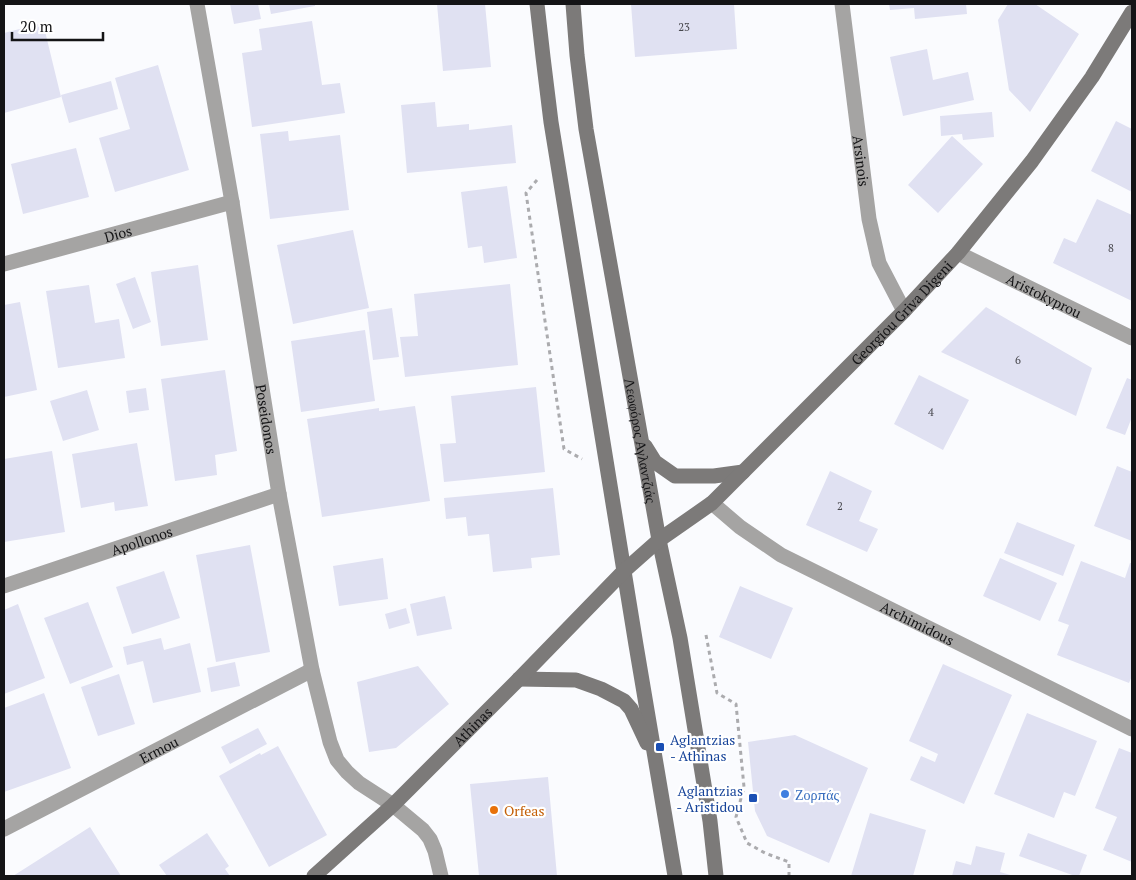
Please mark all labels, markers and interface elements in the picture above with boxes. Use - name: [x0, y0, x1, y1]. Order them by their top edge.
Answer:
- scale bar: [12, 10, 104, 42]
- text: 20 m: [20, 16, 53, 36]
- house number: 23: [678, 20, 690, 34]
- street label: Arsinois: [849, 134, 874, 188]
- street label: Dios: [102, 220, 134, 246]
- house number: 8: [1108, 241, 1114, 255]
- street label: Georgiou Griva Digeni: [846, 256, 956, 369]
- street label: Aristokyprou: [1003, 269, 1085, 322]
- house number: 6: [1015, 353, 1021, 367]
- street label: Λεωφόρος Αγλαντζιάς: [621, 377, 662, 505]
- street label: Poseidonos: [252, 383, 282, 456]
- house number: 4: [928, 405, 934, 419]
- house number: 2: [837, 499, 843, 513]
- street label: Apollonos: [108, 521, 175, 559]
- street label: Archimidous: [878, 596, 958, 649]
- street label: Athinas: [448, 702, 496, 750]
- place label: Aglantzias - Athinas: [670, 730, 735, 765]
- street label: Ermou: [136, 731, 181, 767]
- marker: Aglantzias - Athinas: [654, 741, 666, 753]
- place label: Aglantzias - Aristidou: [676, 781, 743, 816]
- place label: Ζορπάς: [795, 785, 839, 804]
- marker: Ζορπάς: [779, 788, 791, 800]
- marker: Aglantzias - Aristidou: [747, 792, 759, 804]
- place label: Orfeas: [504, 801, 544, 820]
- marker: Orfeas: [488, 804, 500, 816]

